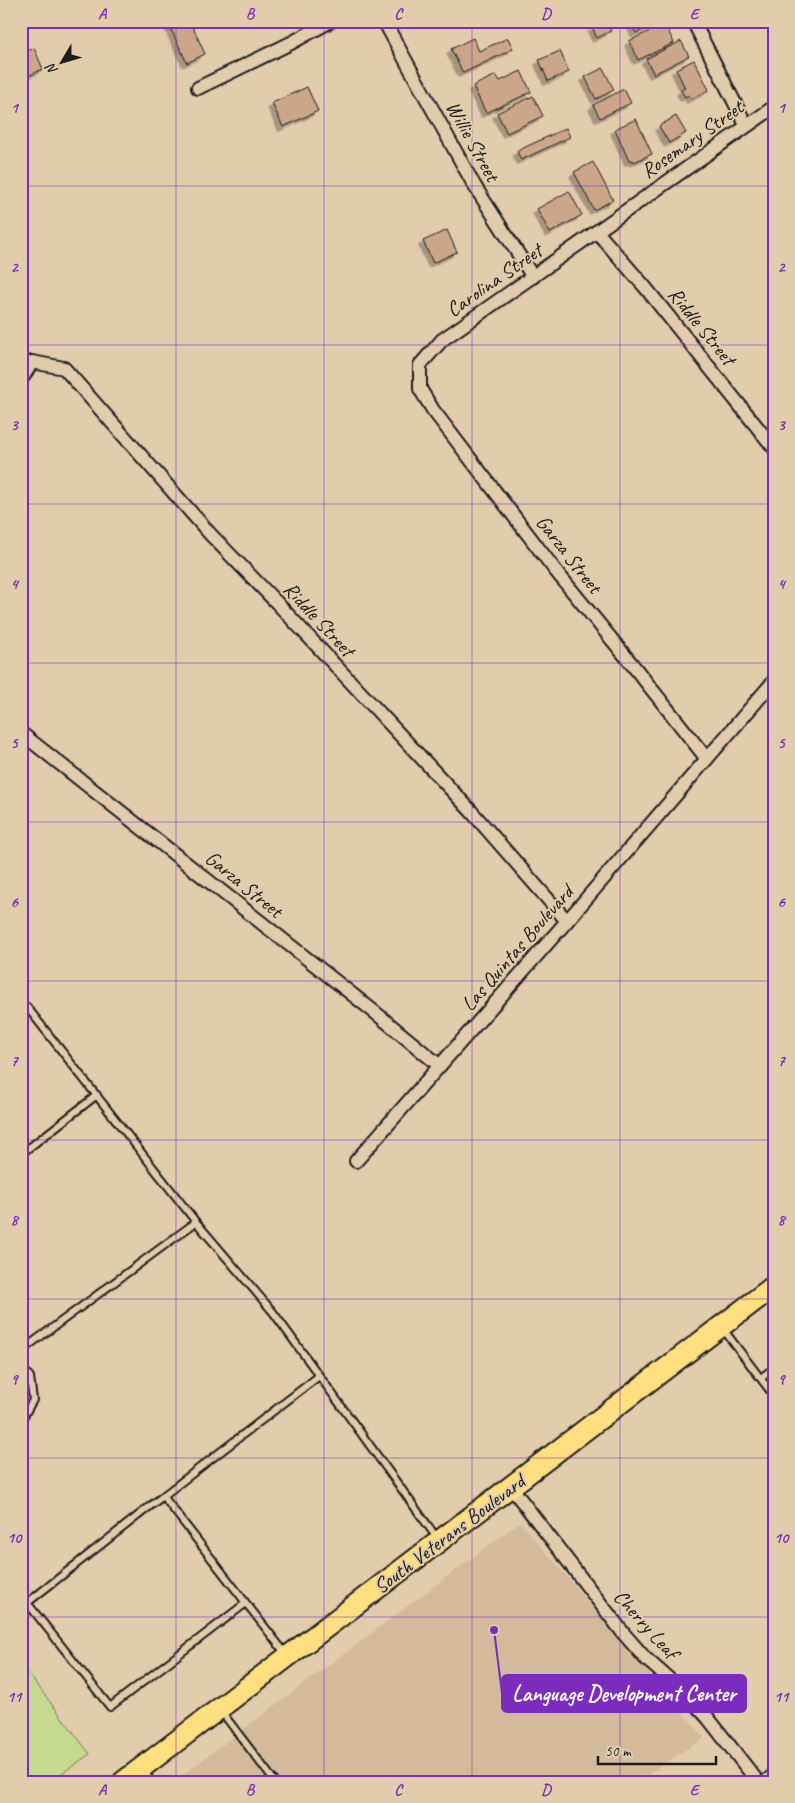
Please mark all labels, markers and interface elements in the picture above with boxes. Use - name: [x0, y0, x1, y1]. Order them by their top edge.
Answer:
- text: A: [98, 4, 108, 24]
- text: B: [246, 4, 256, 24]
- text: C: [394, 4, 404, 24]
- text: D: [541, 4, 552, 24]
- text: E: [690, 4, 701, 24]
- north arrow: [38, 38, 88, 88]
- text: N: [41, 59, 62, 78]
- street label: Rosemary Street: [636, 93, 750, 184]
- street label: Willie Street: [440, 96, 507, 188]
- text: 1: [10, 98, 19, 118]
- text: 1: [777, 98, 786, 118]
- street label: Carolina Street: [441, 236, 549, 322]
- text: 2: [10, 257, 19, 277]
- text: 2: [777, 257, 786, 277]
- street label: Riddle Street: [663, 282, 743, 373]
- text: 3: [10, 415, 19, 435]
- text: 3: [777, 415, 786, 435]
- street label: Garza Street: [530, 510, 609, 600]
- text: 4: [10, 574, 19, 594]
- text: 4: [777, 574, 786, 594]
- street label: Riddle Street: [278, 576, 362, 664]
- text: 5: [11, 733, 20, 753]
- text: 5: [778, 733, 787, 753]
- street label: Garza Street: [200, 845, 290, 924]
- street label: Las Quintas Boulevard: [455, 877, 581, 1016]
- text: 6: [10, 892, 19, 912]
- text: 6: [777, 892, 786, 912]
- text: 7: [10, 1051, 19, 1071]
- text: 7: [777, 1051, 786, 1071]
- text: 8: [10, 1210, 19, 1230]
- text: 8: [777, 1210, 786, 1230]
- text: 9: [10, 1369, 19, 1389]
- text: 9: [777, 1369, 786, 1389]
- street label: South Veterans Boulevard: [368, 1466, 533, 1599]
- text: 10: [7, 1528, 23, 1548]
- text: 10: [774, 1528, 790, 1548]
- street label: Cherry Leaf: [608, 1584, 686, 1667]
- callout: Language Development Center: [502, 1675, 746, 1712]
- text: Language Development Center: [512, 1680, 738, 1708]
- text: 11: [7, 1687, 23, 1707]
- text: 11: [774, 1687, 790, 1707]
- scale bar: [598, 1733, 715, 1765]
- text: 50 m: [605, 1742, 632, 1761]
- text: A: [98, 1780, 108, 1800]
- text: B: [246, 1780, 256, 1800]
- text: C: [394, 1780, 404, 1800]
- text: D: [541, 1780, 552, 1800]
- text: E: [690, 1780, 701, 1800]

